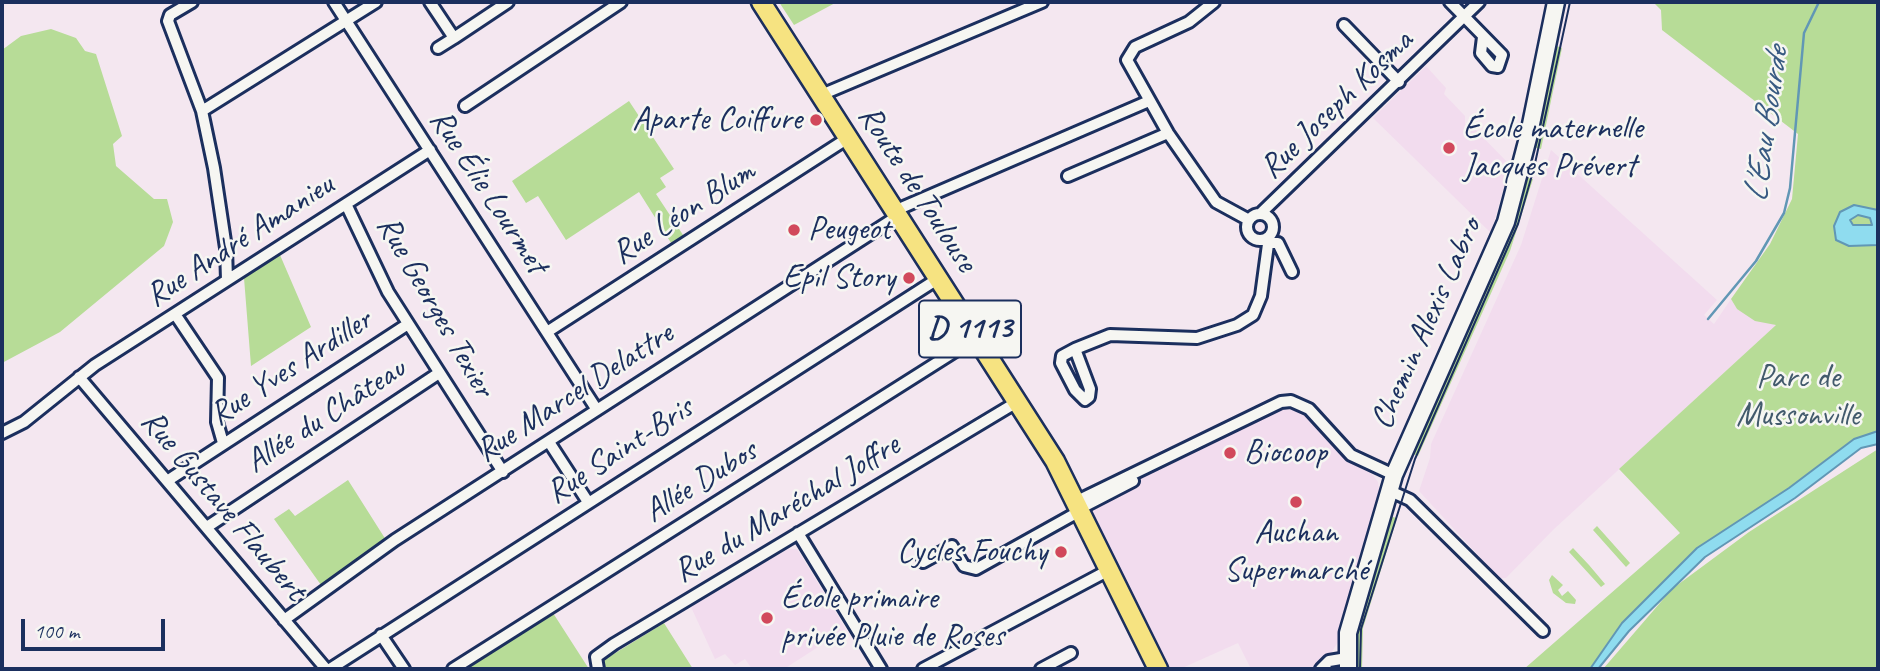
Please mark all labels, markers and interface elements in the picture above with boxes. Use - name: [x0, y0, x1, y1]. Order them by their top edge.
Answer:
- street label: Rue Joseph Kosma: [1252, 22, 1422, 188]
- water label: L'Eau Bourde: [1735, 45, 1799, 205]
- street label: Route de Toulouse: [849, 99, 985, 279]
- place label: Aparte Coiffure: [632, 100, 802, 140]
- street label: Rue Élie Lourmet: [420, 102, 556, 282]
- place label: École maternelle Jacques Prévert: [1463, 109, 1643, 187]
- marker: Aparte Coiffure: [808, 112, 824, 128]
- marker: École maternelle Jacques Prévert: [1441, 140, 1457, 156]
- street label: Rue Léon Blum: [605, 152, 763, 274]
- street label: Rue André Amanieu: [139, 166, 341, 316]
- street label: Rue Georges Texier: [367, 209, 503, 405]
- place label: Peugeot: [808, 210, 891, 250]
- street label: Chemin Alexis Labro: [1363, 212, 1491, 436]
- marker: Peugeot: [786, 222, 802, 238]
- place label: Epil Story: [783, 258, 895, 298]
- marker: Epil Story: [901, 270, 917, 286]
- road number: D 1113: [919, 300, 1021, 358]
- street label: Rue Yves Ardiller: [202, 301, 380, 435]
- street label: Rue Marcel Delattre: [469, 314, 681, 472]
- street label: Allée du Château: [239, 350, 413, 482]
- park label: Parc de Mussonville: [1736, 358, 1860, 436]
- street label: Rue Saint-Bris: [539, 389, 701, 513]
- street label: Rue Gustave Flaubert: [132, 403, 314, 609]
- street label: Rue du Maréchal Joffre: [667, 426, 907, 592]
- street label: Allée Dubos: [637, 432, 765, 532]
- place label: Biocoop: [1244, 433, 1327, 473]
- marker: Biocoop: [1222, 445, 1238, 461]
- marker: Auchan Supermarché: [1288, 494, 1304, 510]
- place label: Auchan Supermarché: [1224, 513, 1368, 591]
- place label: Cycles Fouchy: [897, 532, 1047, 572]
- marker: Cycles Fouchy: [1053, 544, 1069, 560]
- place label: École primaire privée Pluie de Roses: [781, 579, 1004, 657]
- scale bar: [24, 604, 168, 648]
- marker: École primaire privée Pluie de Roses: [759, 610, 775, 626]
- text: 100 m: [34, 618, 79, 644]

